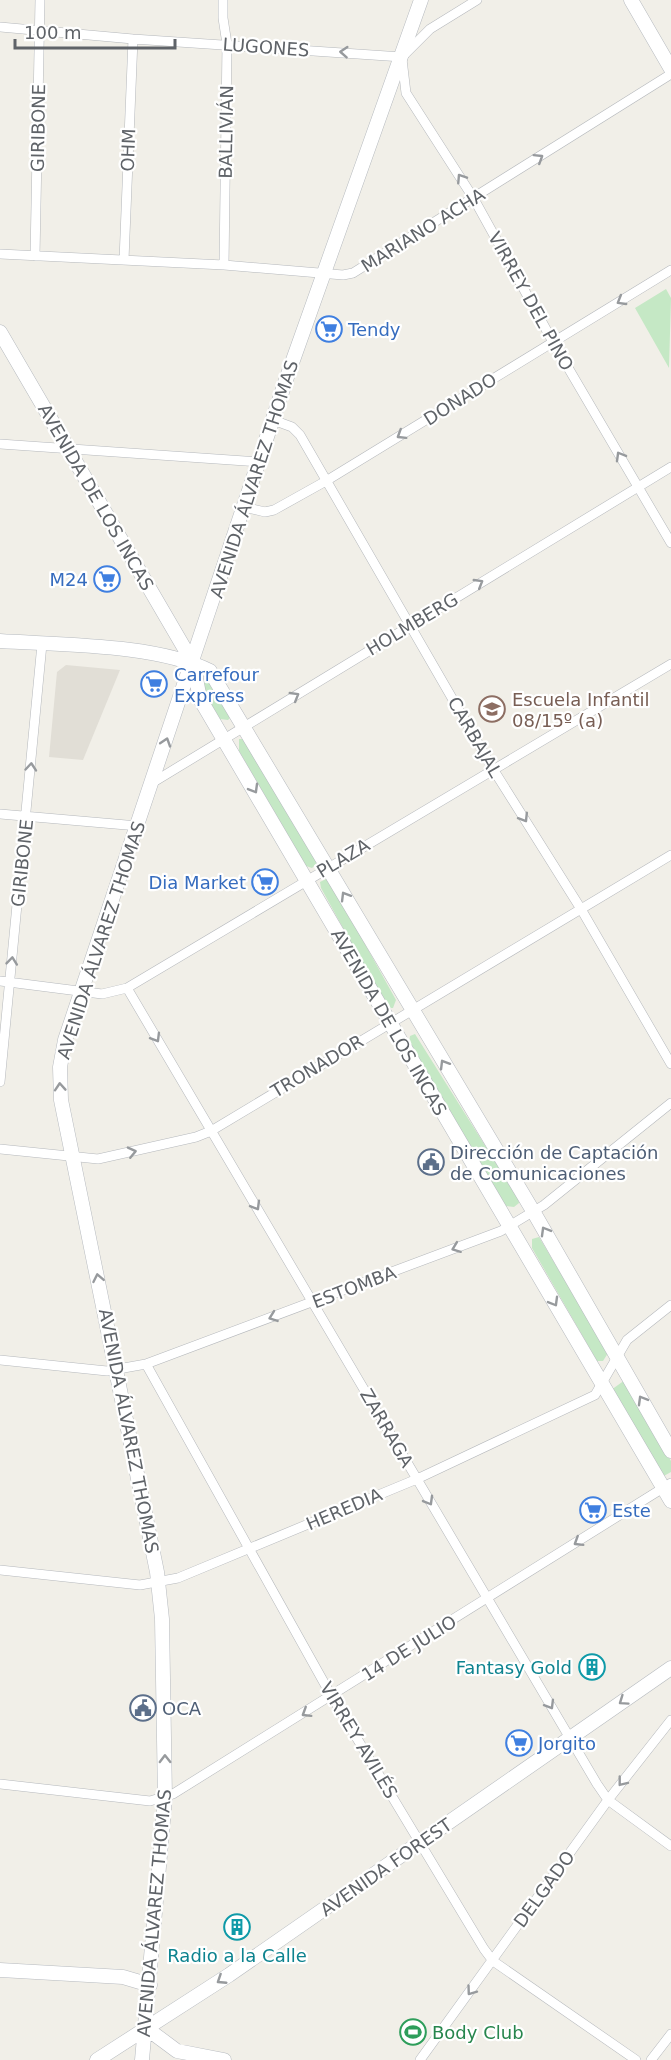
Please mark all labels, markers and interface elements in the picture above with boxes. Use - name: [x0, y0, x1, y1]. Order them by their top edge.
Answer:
- scale bar: [15, 12, 176, 50]
- text: 100 m: [24, 22, 82, 43]
- street label: LUGONES: [222, 34, 310, 60]
- one-way arrow: [339, 46, 348, 59]
- street label: GIRIBONE: [27, 84, 49, 172]
- street label: BALLIVIÁN: [215, 85, 237, 179]
- street label: OHM: [117, 128, 139, 172]
- one-way arrow: [532, 154, 543, 165]
- one-way arrow: [456, 174, 468, 184]
- street label: MARIANO ACHA: [357, 183, 489, 276]
- street label: VIRREY DEL PINO: [484, 228, 578, 374]
- one-way arrow: [617, 293, 627, 305]
- supermarket icon: Tendy: [314, 314, 344, 344]
- place label: Tendy: [347, 319, 401, 340]
- street label: AVENIDA ÁLVAREZ THOMAS: [206, 357, 302, 601]
- street label: DONADO: [420, 368, 500, 430]
- street label: AVENIDA DE LOS INCAS: [34, 400, 158, 594]
- one-way arrow: [397, 428, 407, 440]
- one-way arrow: [615, 452, 627, 462]
- supermarket icon: M24: [92, 564, 122, 594]
- place label: M24: [50, 569, 88, 590]
- one-way arrow: [473, 579, 483, 590]
- street label: HOLMBERG: [362, 588, 462, 660]
- place label: Carrefour Express: [174, 664, 260, 706]
- supermarket icon: Carrefour Express: [139, 669, 169, 699]
- place label: Escuela Infantil 08/15º (a): [512, 689, 649, 731]
- one-way arrow: [289, 691, 299, 703]
- street label: CARBAJAL: [444, 693, 506, 781]
- school or university icon: Escuela Infantil 08/15º (a): [477, 694, 507, 724]
- one-way arrow: [159, 737, 171, 747]
- one-way arrow: [24, 762, 37, 771]
- one-way arrow: [246, 783, 258, 793]
- one-way arrow: [516, 812, 528, 822]
- street label: GIRIBONE: [7, 818, 37, 908]
- street label: AVENIDA ÁLVAREZ THOMAS: [53, 818, 149, 1062]
- street label: PLAZA: [313, 834, 374, 882]
- supermarket icon: Dia Market: [250, 867, 280, 897]
- place label: Dia Market: [149, 872, 246, 893]
- one-way arrow: [341, 892, 352, 903]
- street label: AVENIDA DE LOS INCAS: [327, 925, 451, 1119]
- one-way arrow: [5, 956, 18, 965]
- street label: TRONADOR: [266, 1030, 367, 1102]
- one-way arrow: [149, 1032, 161, 1042]
- one-way arrow: [440, 1060, 452, 1070]
- one-way arrow: [54, 1083, 67, 1092]
- place label: Dirección de Captación de Comunicaciones: [450, 1142, 659, 1184]
- one-way arrow: [127, 1147, 137, 1160]
- public building icon: Dirección de Captación de Comunicaciones: [416, 1147, 446, 1177]
- one-way arrow: [249, 1200, 261, 1210]
- one-way arrow: [541, 1227, 552, 1238]
- one-way arrow: [451, 1241, 462, 1253]
- street label: ESTOMBA: [309, 1261, 400, 1313]
- one-way arrow: [92, 1274, 105, 1284]
- one-way arrow: [546, 1296, 558, 1306]
- street label: AVENIDA ÁLVAREZ THOMAS: [95, 1307, 163, 1555]
- one-way arrow: [269, 1310, 280, 1322]
- street label: ZARRAGA: [356, 1385, 418, 1472]
- one-way arrow: [638, 1396, 649, 1407]
- street label: HEREDIA: [303, 1483, 386, 1534]
- one-way arrow: [422, 1495, 434, 1505]
- supermarket icon: Este: [578, 1495, 608, 1525]
- place label: Este: [612, 1500, 651, 1521]
- one-way arrow: [574, 1534, 584, 1546]
- street label: 14 DE JULIO: [358, 1611, 460, 1685]
- building icon: Fantasy Gold: [577, 1652, 607, 1682]
- place label: Fantasy Gold: [456, 1657, 572, 1678]
- street label: VIRREY AVILÉS: [316, 1678, 402, 1802]
- public building icon: OCA: [128, 1693, 158, 1723]
- one-way arrow: [618, 1694, 629, 1705]
- place label: OCA: [162, 1698, 202, 1719]
- one-way arrow: [543, 1699, 554, 1709]
- one-way arrow: [302, 1705, 313, 1716]
- supermarket icon: Jorgito: [504, 1728, 534, 1758]
- place label: Jorgito: [537, 1733, 596, 1754]
- one-way arrow: [159, 1754, 171, 1763]
- one-way arrow: [618, 1776, 629, 1787]
- street label: AVENIDA ÁLVAREZ THOMAS: [133, 1788, 175, 2038]
- street label: AVENIDA FOREST: [316, 1813, 457, 1920]
- street label: DELGADO: [509, 1847, 579, 1931]
- building icon: Radio a la Calle: [222, 1912, 252, 1942]
- place label: Radio a la Calle: [167, 1945, 307, 1966]
- one-way arrow: [217, 1973, 228, 1984]
- one-way arrow: [467, 1985, 478, 1996]
- sports icon: Body Club: [398, 2017, 428, 2047]
- place label: Body Club: [432, 2022, 524, 2043]

